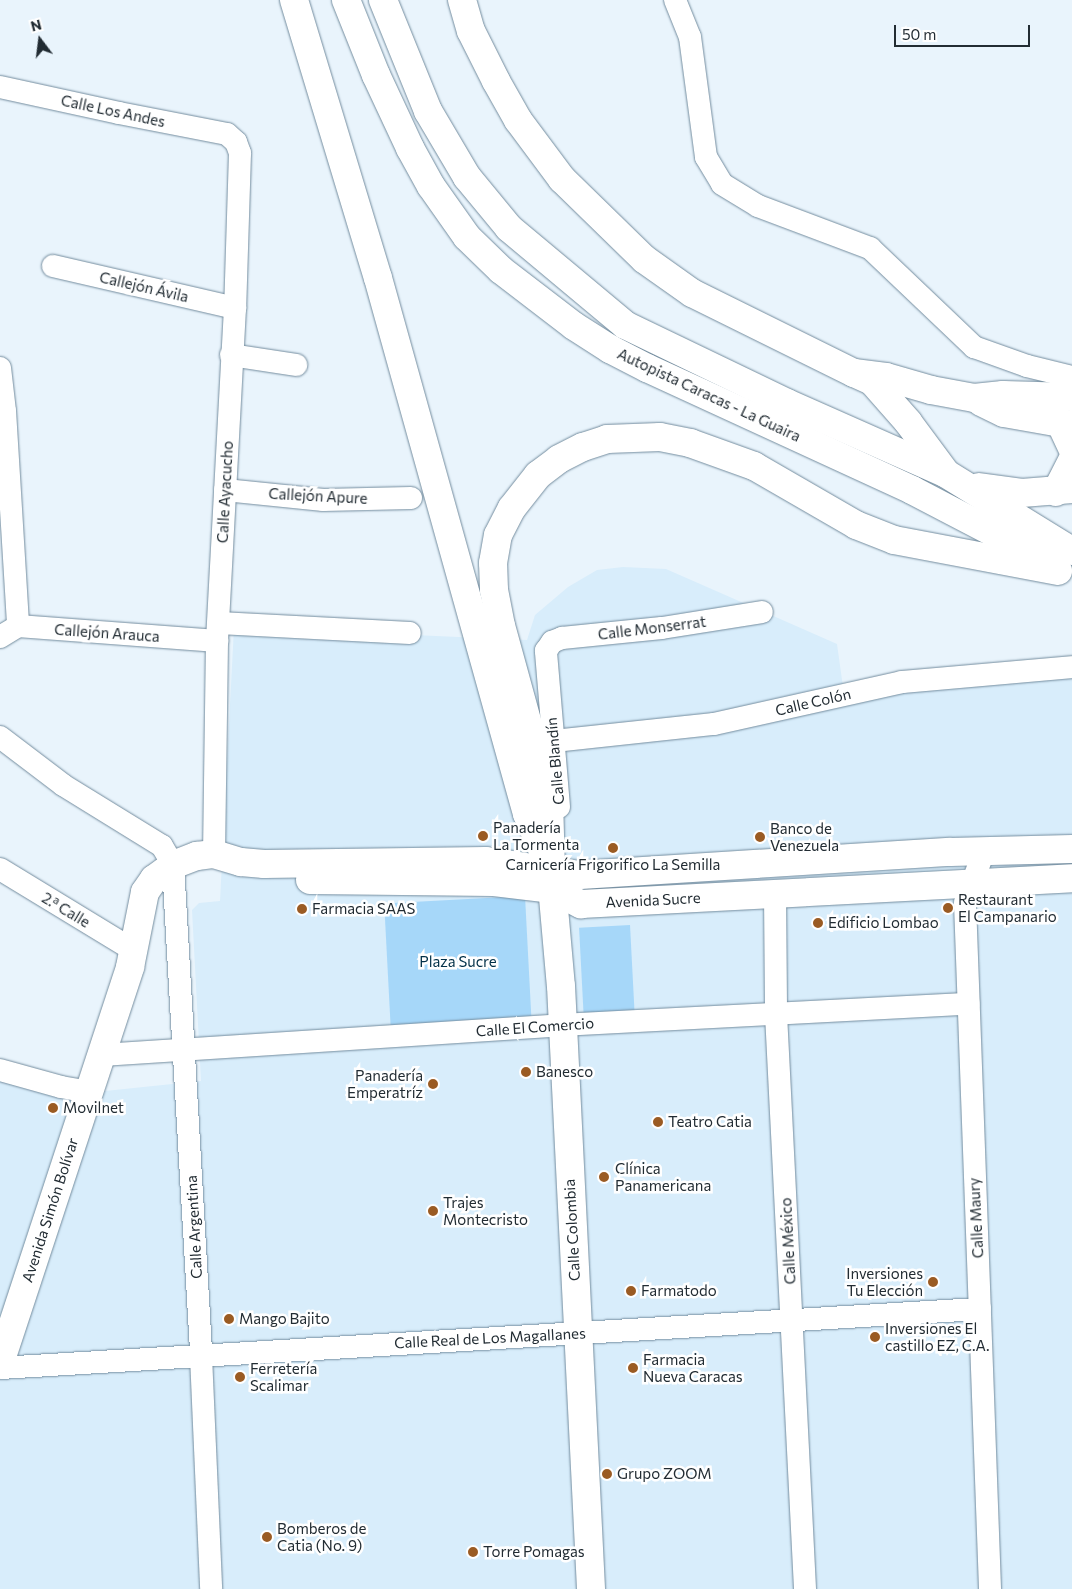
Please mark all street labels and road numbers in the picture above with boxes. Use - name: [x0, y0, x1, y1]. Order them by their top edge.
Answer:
- street label: Calle Los Andes: [59, 91, 167, 131]
- street label: Callejón Ávila: [98, 268, 190, 306]
- street label: Autopista Caracas - La Guaira: [615, 345, 803, 445]
- street label: Calle Ayacucho: [213, 440, 237, 544]
- street label: Callejón Apure: [268, 484, 368, 508]
- street label: Calle Monserrat: [597, 612, 707, 644]
- street label: Callejón Arauca: [54, 620, 160, 646]
- street label: Calle Colón: [773, 685, 853, 719]
- street label: Calle Blandín: [542, 717, 568, 805]
- street label: 2.ª Calle: [39, 889, 93, 931]
- street label: Avenida Sucre: [605, 889, 701, 911]
- street label: Calle El Comercio: [475, 1014, 595, 1040]
- street label: Avenida Simón Bolívar: [18, 1136, 82, 1284]
- street label: Calle Argentina: [182, 1175, 206, 1279]
- street label: Calle Maury: [965, 1177, 987, 1259]
- street label: Calle Colombia: [560, 1179, 584, 1281]
- street label: Calle México: [777, 1197, 799, 1285]
- street label: Calle Real de Los Magallanes: [394, 1324, 586, 1352]

